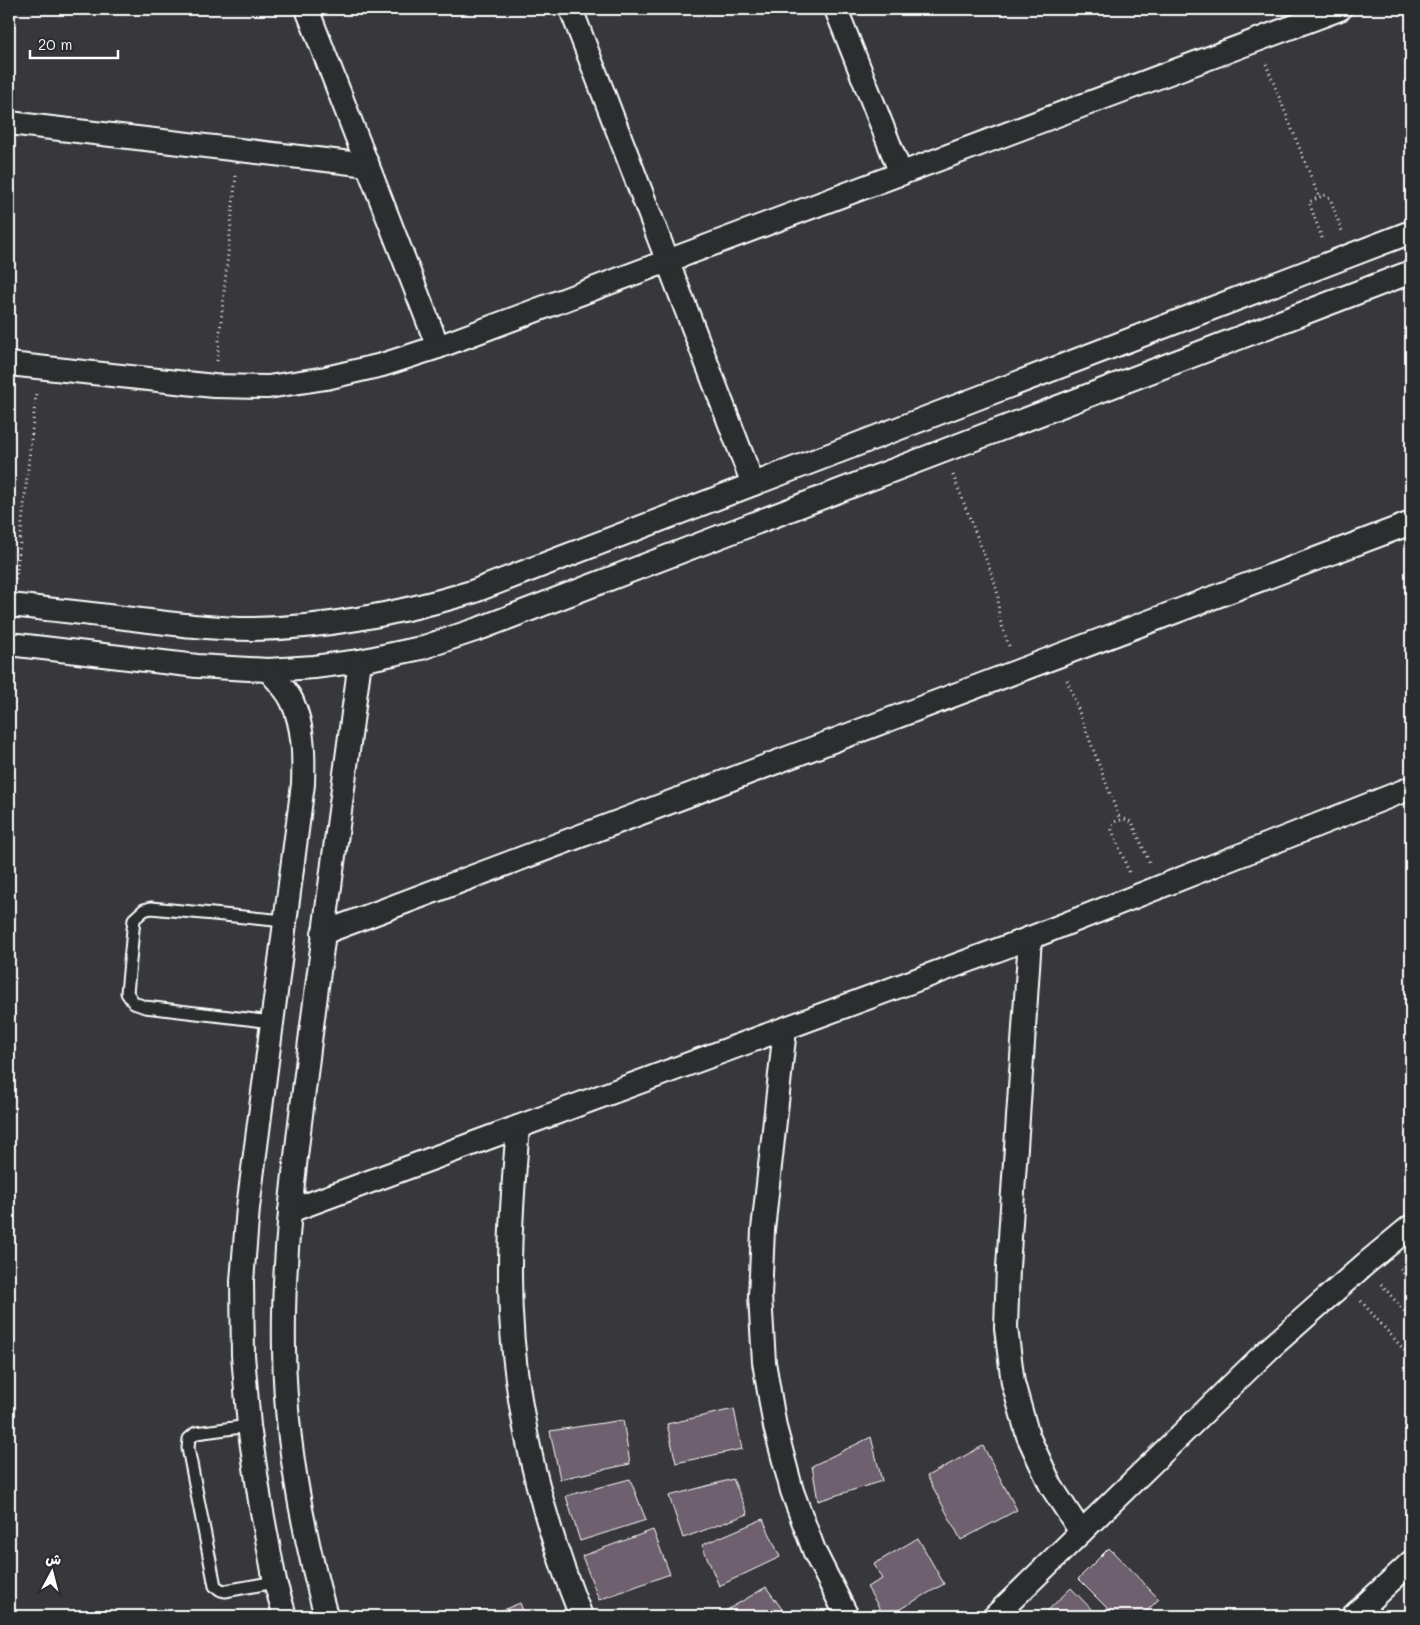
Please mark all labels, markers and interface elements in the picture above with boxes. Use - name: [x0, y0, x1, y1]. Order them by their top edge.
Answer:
- scale bar: [30, 28, 118, 60]
- text: 20 m: [38, 34, 72, 54]
- north arrow: [28, 1548, 78, 1598]
- text: ش: [45, 1548, 62, 1569]

